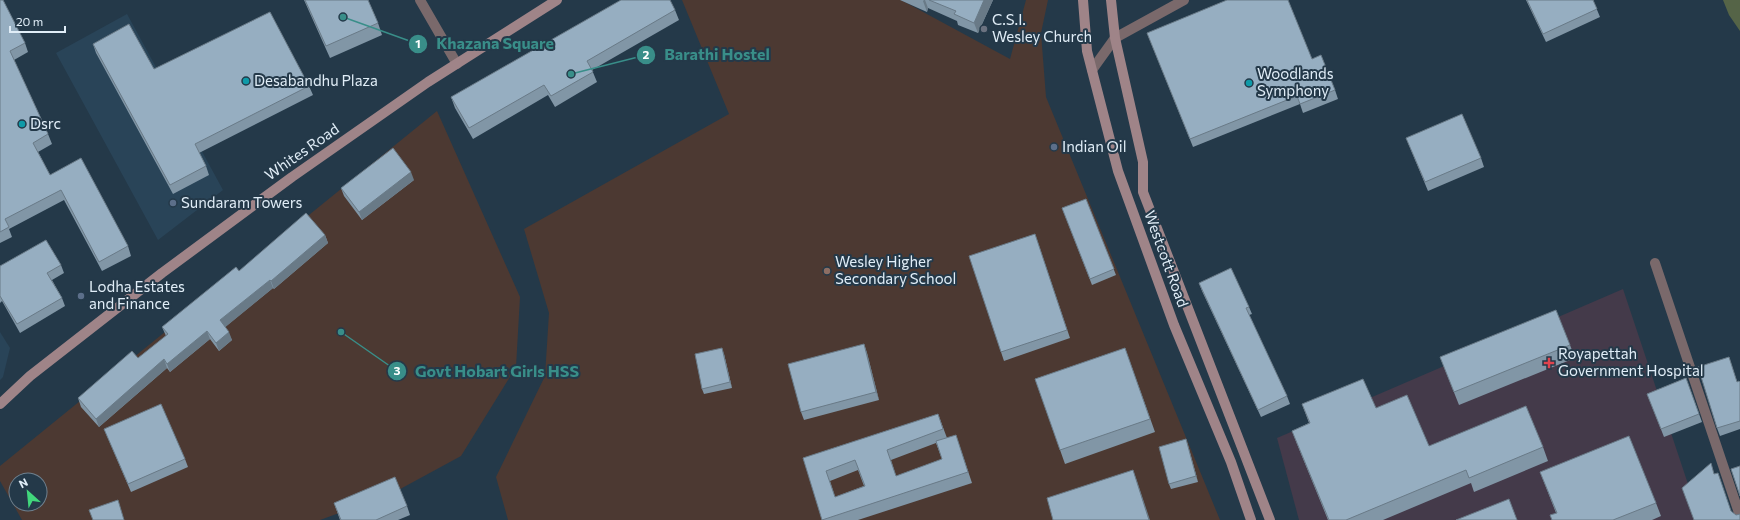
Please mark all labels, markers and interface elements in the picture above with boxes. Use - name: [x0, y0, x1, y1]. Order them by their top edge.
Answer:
- scale bar: [10, 8, 65, 34]
- place label: C.S.I. Wesley Church: [992, 10, 1092, 45]
- text: 20 m: [16, 14, 43, 28]
- marker: C.S.I. Wesley Church: [979, 24, 989, 34]
- callout: Khazana Square: [408, 30, 562, 58]
- text: Khazana Square: [436, 33, 554, 52]
- text: 1: [415, 36, 421, 50]
- callout: Barathi Hostel: [636, 41, 778, 69]
- text: Barathi Hostel: [664, 44, 770, 63]
- text: 2: [643, 47, 650, 61]
- place label: Woodlands Symphony: [1257, 64, 1334, 99]
- place label: Desabandhu Plaza: [254, 71, 378, 89]
- marker: Desabandhu Plaza: [241, 76, 251, 86]
- marker: Woodlands Symphony: [1244, 78, 1254, 88]
- place label: Dsrc: [30, 114, 61, 132]
- marker: Dsrc: [17, 119, 27, 129]
- street label: Whites Road: [261, 119, 342, 183]
- place label: Indian Oil: [1062, 137, 1127, 155]
- marker: Indian Oil: [1049, 142, 1059, 152]
- place label: Sundaram Towers: [181, 193, 302, 211]
- marker: Sundaram Towers: [168, 198, 178, 208]
- street label: Westcott Road: [1141, 208, 1193, 309]
- place label: Wesley Higher Secondary School: [835, 252, 956, 287]
- marker: Wesley Higher Secondary School: [822, 266, 832, 276]
- place label: Lodha Estates and Finance: [89, 277, 185, 312]
- marker: Lodha Estates and Finance: [76, 291, 86, 301]
- place label: Royapettah Government Hospital: [1558, 344, 1704, 379]
- callout: Govt Hobart Girls HSS: [387, 357, 587, 385]
- marker: Royapettah Government Hospital: [1543, 357, 1555, 369]
- text: Govt Hobart Girls HSS: [415, 361, 579, 380]
- text: 3: [394, 363, 401, 377]
- north arrow: [8, 472, 48, 512]
- text: N: [17, 475, 30, 490]

